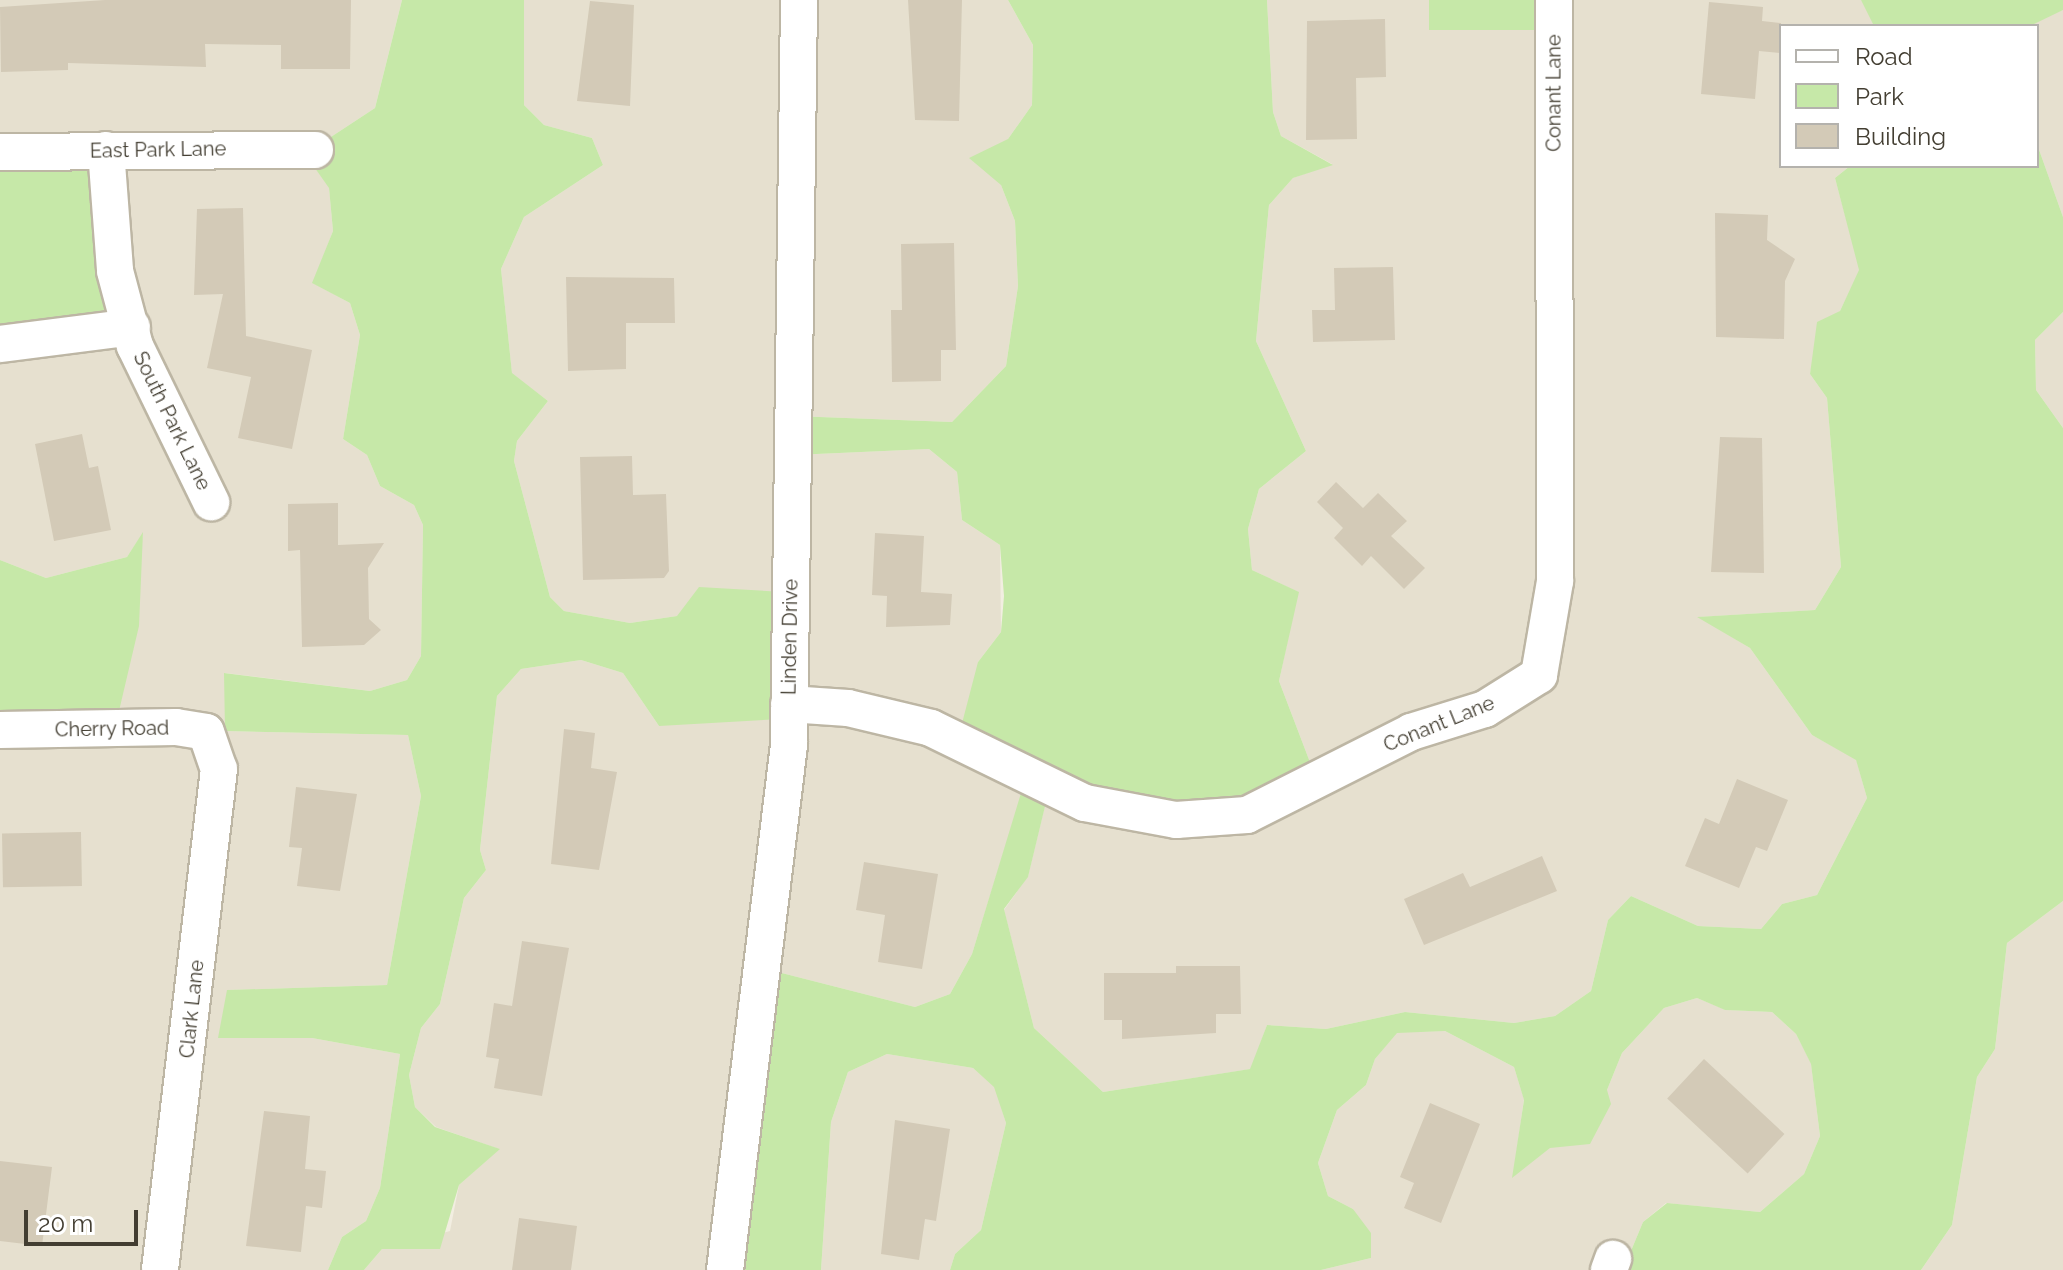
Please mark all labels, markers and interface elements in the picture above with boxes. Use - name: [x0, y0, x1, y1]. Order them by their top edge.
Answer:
- legend: [1779, 24, 2039, 168]
- street label: Conant Lane: [1542, 34, 1566, 152]
- text: Road: [1855, 42, 1913, 71]
- text: Park: [1855, 82, 1904, 111]
- text: Building: [1855, 122, 1946, 151]
- street label: East Park Lane: [90, 137, 226, 163]
- street label: South Park Lane: [128, 348, 216, 494]
- street label: Linden Drive: [777, 579, 803, 695]
- street label: Conant Lane: [1380, 691, 1498, 757]
- street label: Cherry Road: [54, 716, 170, 742]
- street label: Clark Lane: [175, 959, 209, 1059]
- scale bar: [28, 1194, 142, 1244]
- text: 20 m: [38, 1209, 93, 1238]

